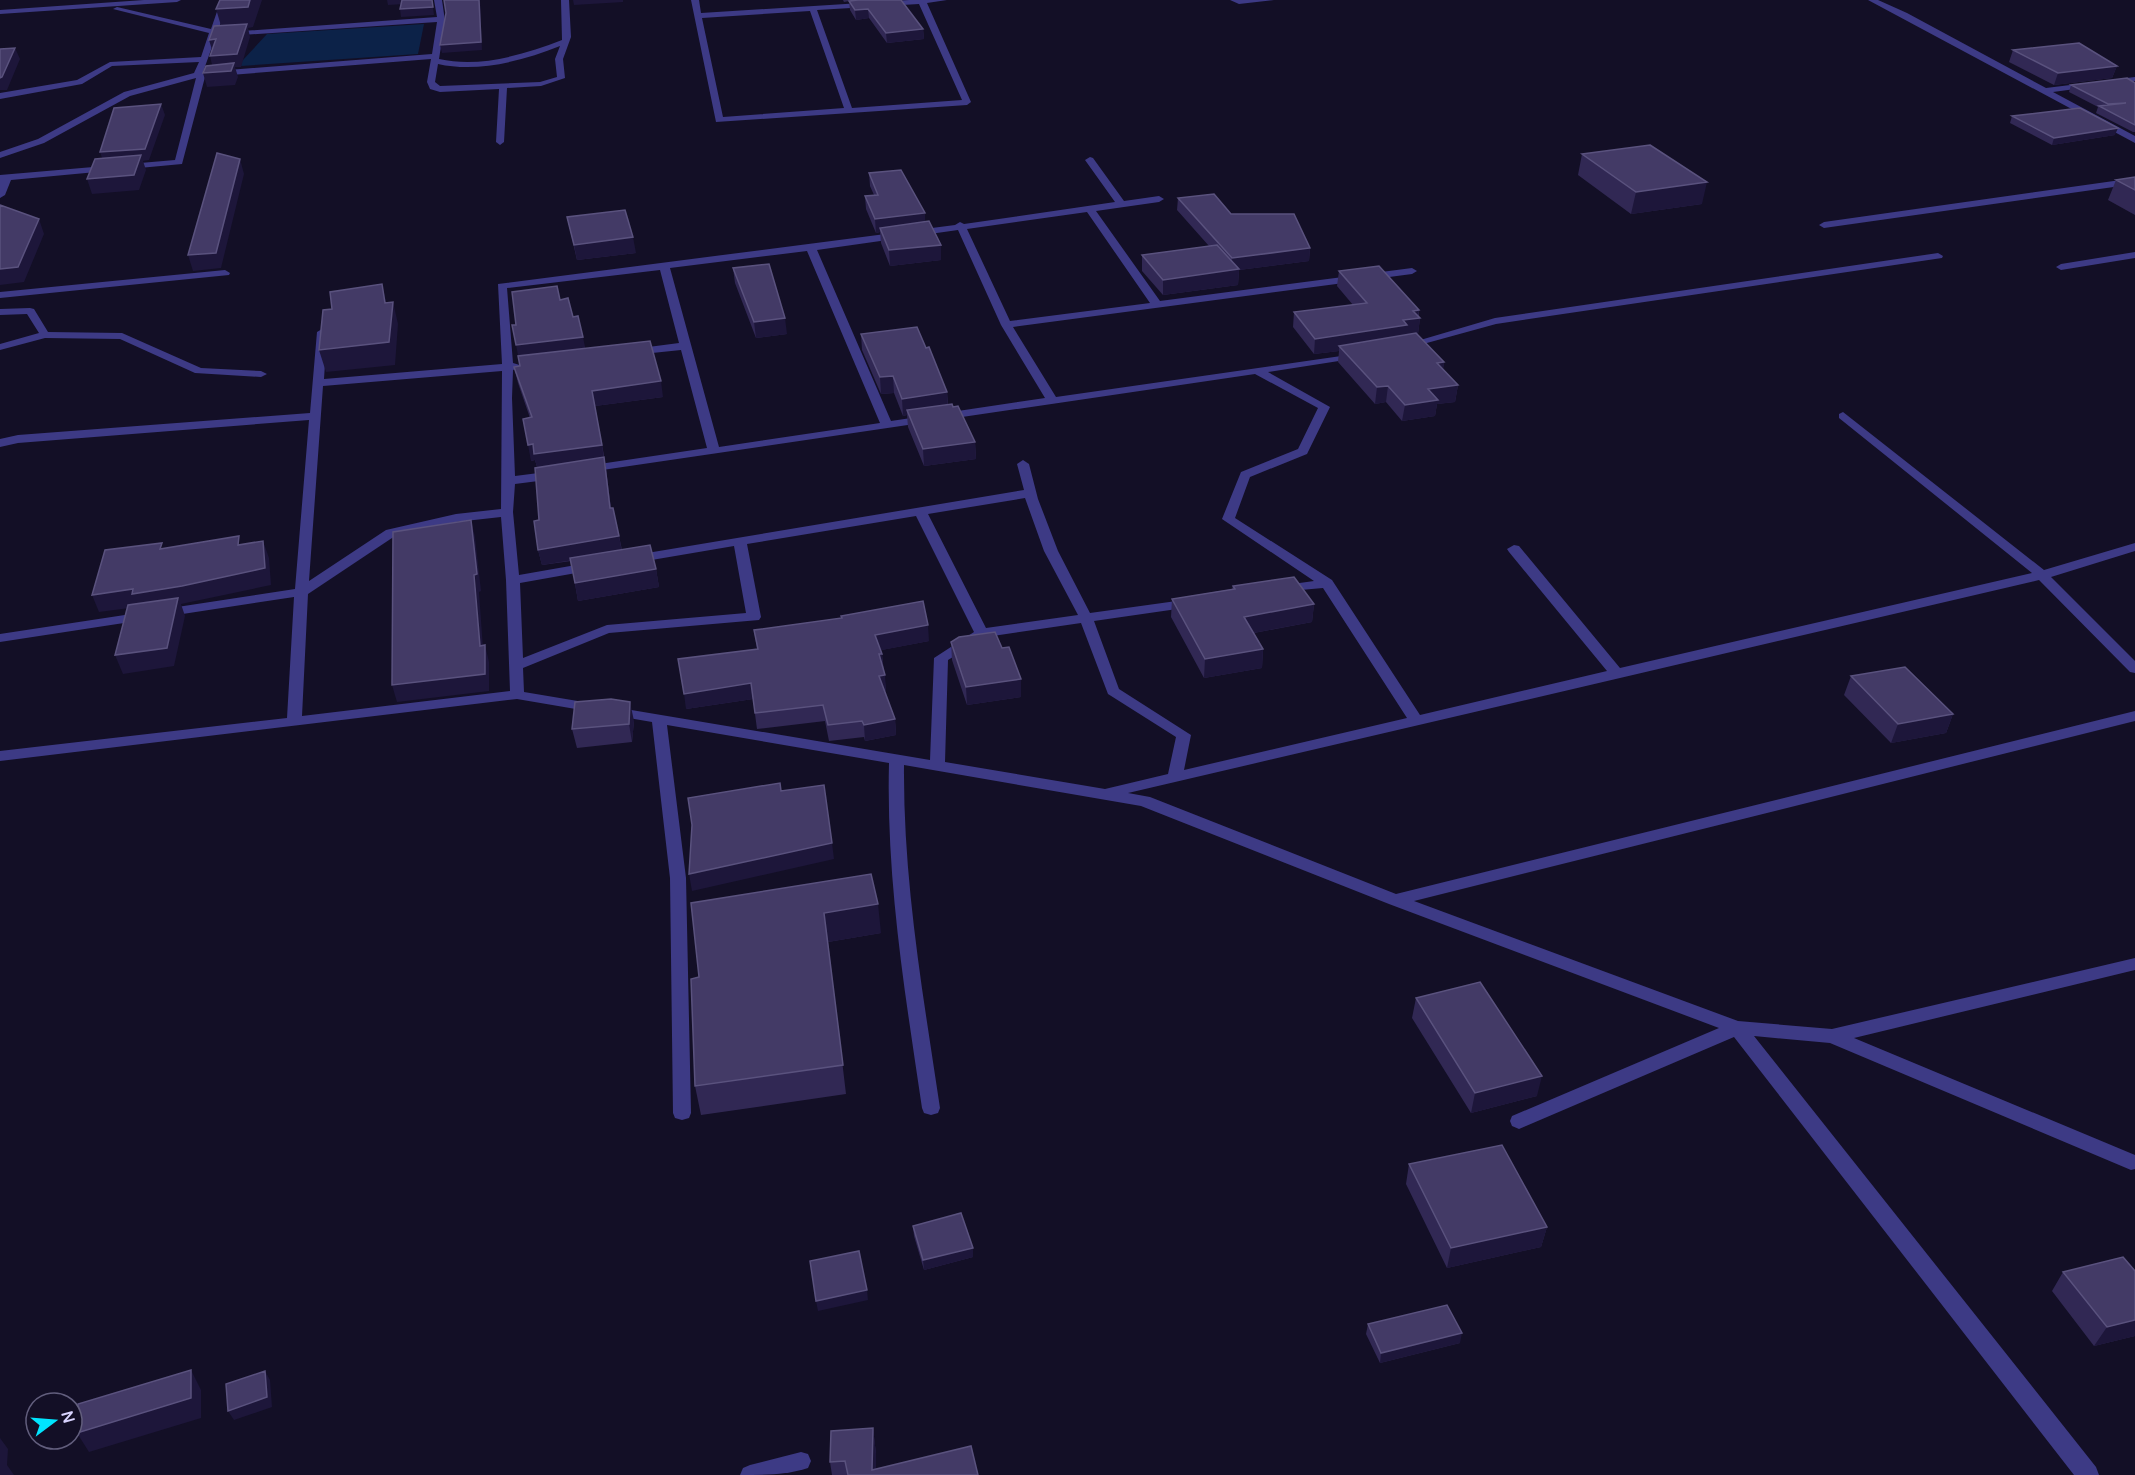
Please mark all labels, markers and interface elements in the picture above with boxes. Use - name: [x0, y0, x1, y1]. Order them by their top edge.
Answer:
- north arrow: [24, 1391, 84, 1451]
- text: N: [56, 1408, 81, 1425]

